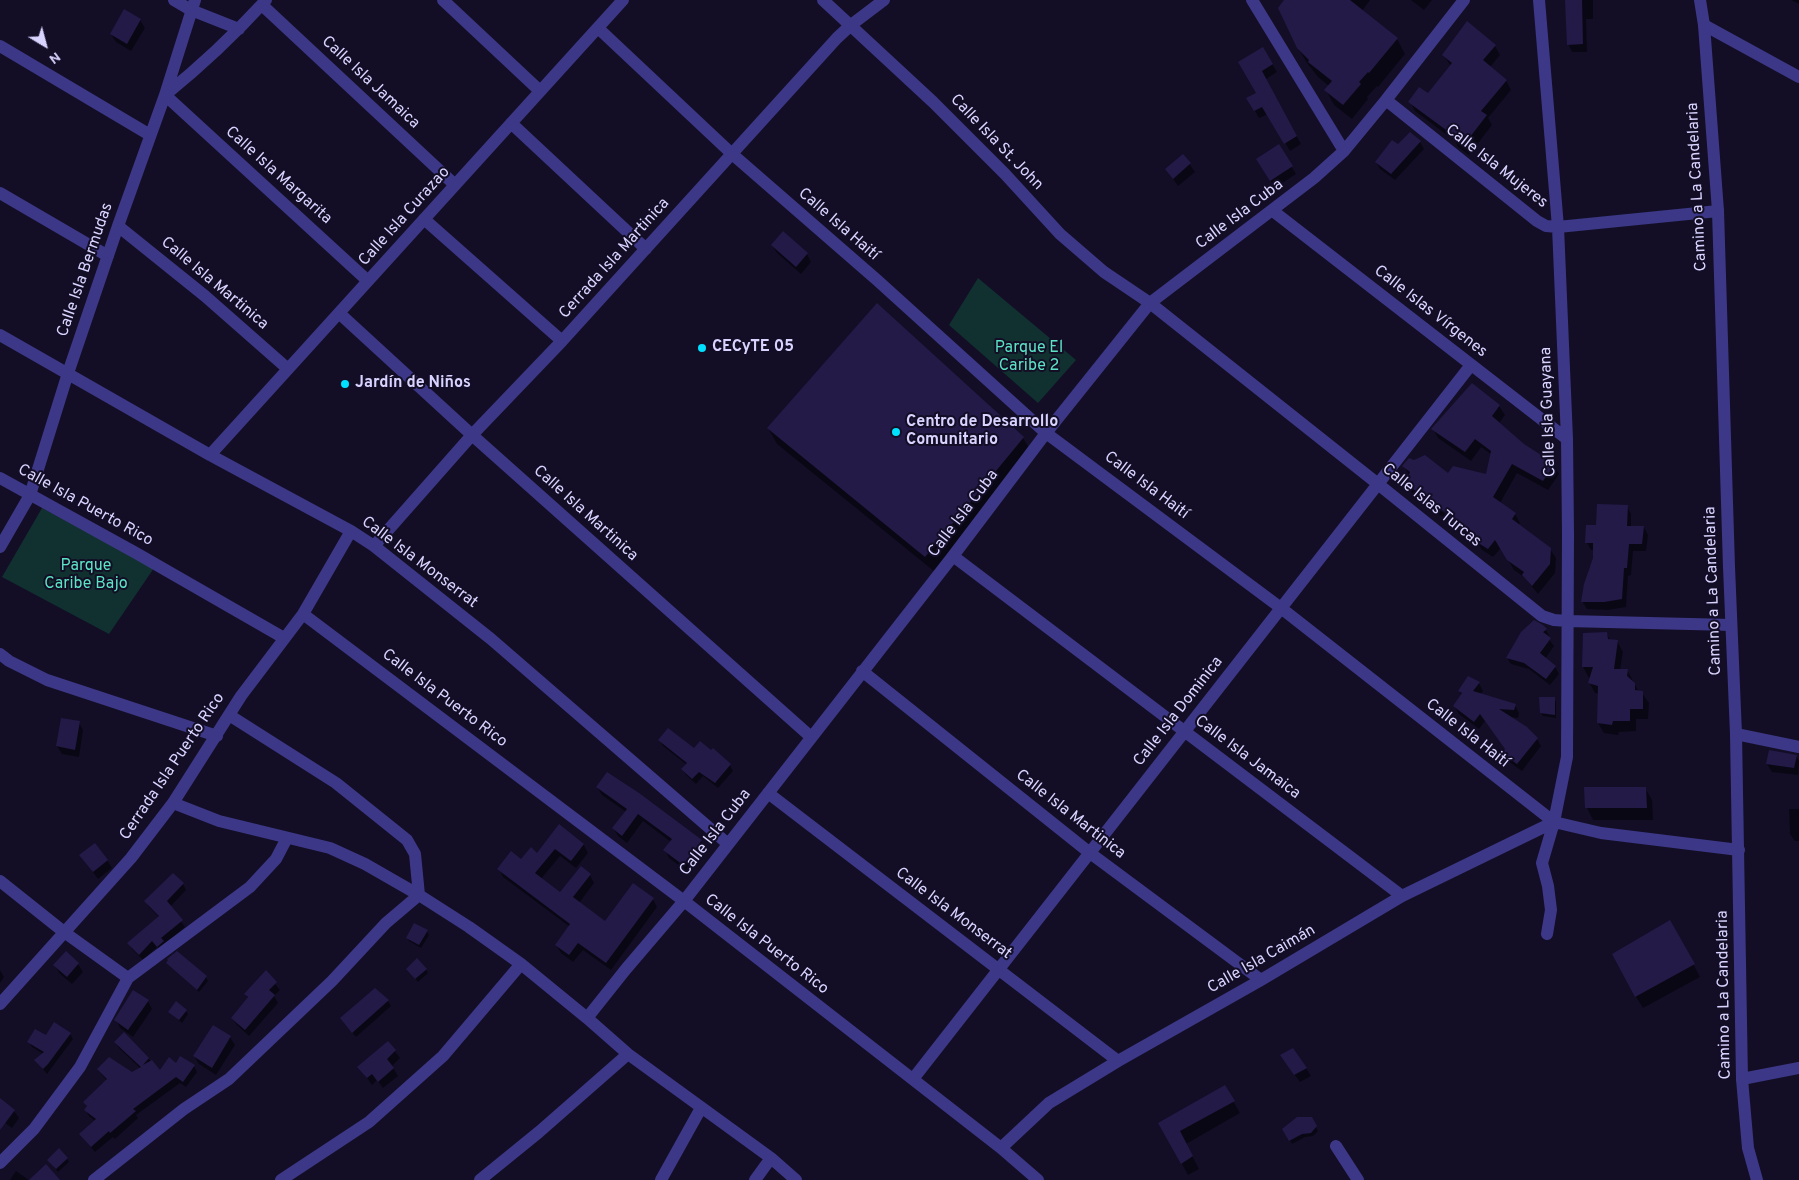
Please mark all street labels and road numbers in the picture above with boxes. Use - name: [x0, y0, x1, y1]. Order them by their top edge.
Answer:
- street label: Calle Isla Jamaica: [317, 33, 423, 133]
- street label: Calle Isla St. John: [945, 91, 1047, 195]
- street label: Camino a La Candelaria: [1684, 102, 1712, 272]
- street label: Calle Isla Mujeres: [1441, 121, 1551, 213]
- street label: Calle Isla Margarita: [221, 123, 335, 229]
- street label: Calle Isla Curazao: [355, 163, 455, 271]
- street label: Calle Isla Cuba: [1192, 176, 1288, 254]
- street label: Calle Isla Haití: [794, 185, 882, 265]
- street label: Cerrada Isla Martinica: [556, 195, 674, 323]
- street label: Calle Isla Bermudas: [54, 200, 118, 340]
- street label: Calle Isla Martinica: [156, 234, 272, 334]
- street label: Calle Islas Vírgenes: [1370, 262, 1490, 362]
- street label: Calle Isla Guayana: [1537, 347, 1561, 477]
- street label: Calle Isla Haití: [1100, 448, 1192, 524]
- street label: Calle Islas Turcas: [1377, 460, 1485, 552]
- street label: Calle Isla Puerto Rico: [14, 461, 156, 551]
- street label: Calle Isla Martinica: [529, 462, 641, 566]
- street label: Calle Isla Cuba: [925, 466, 1003, 562]
- street label: Camino a La Candelaria: [1701, 506, 1727, 676]
- street label: Calle Isla Monserrat: [357, 513, 481, 613]
- street label: Calle Isla Puerto Rico: [378, 646, 510, 752]
- street label: Calle Isla Dominica: [1130, 653, 1228, 771]
- street label: Cerrada Isla Puerto Rico: [117, 690, 229, 844]
- street label: Calle Isla Haití: [1421, 695, 1513, 773]
- street label: Calle Isla Jamaica: [1190, 712, 1304, 804]
- street label: Calle Isla Martinica: [1011, 766, 1129, 864]
- street label: Calle Isla Cuba: [676, 786, 756, 880]
- street label: Calle Isla Monserrat: [891, 864, 1015, 964]
- street label: Calle Isla Puerto Rico: [700, 891, 832, 999]
- street label: Camino a La Candelaria: [1714, 910, 1736, 1080]
- street label: Calle Isla Caimán: [1205, 921, 1319, 999]

